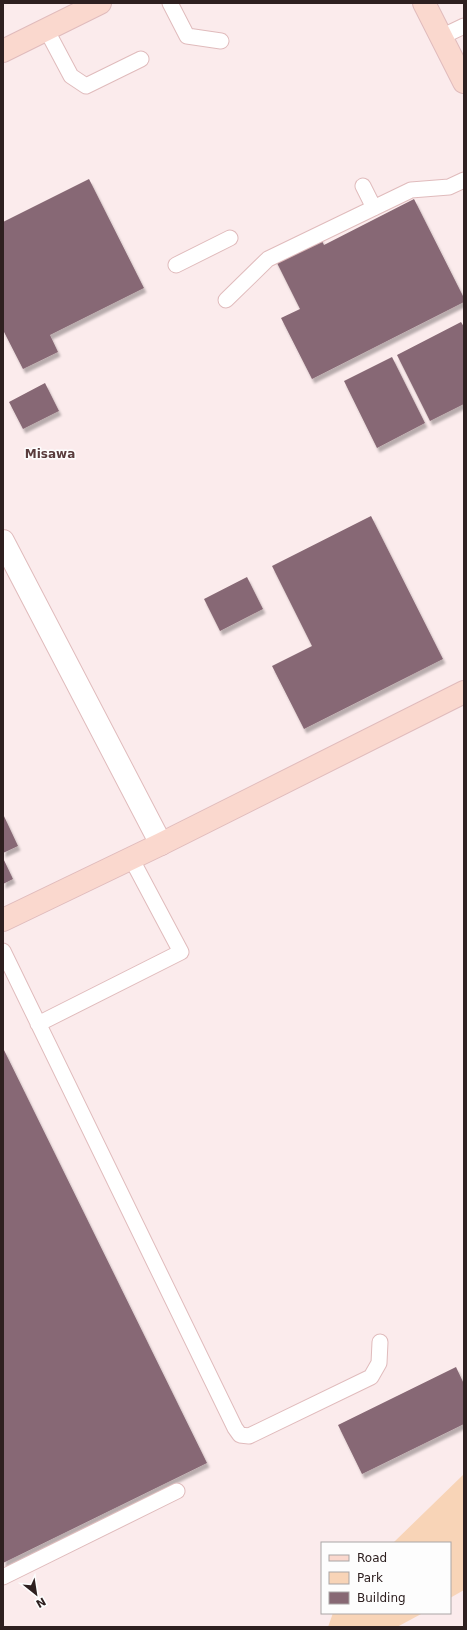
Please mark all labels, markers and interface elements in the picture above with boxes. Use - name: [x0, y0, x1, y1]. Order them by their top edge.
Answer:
- district label: Misawa: [25, 447, 75, 461]
- legend: [321, 1542, 451, 1614]
- text: Road: [357, 1551, 387, 1565]
- text: Park: [357, 1571, 383, 1585]
- north arrow: [16, 1574, 56, 1614]
- text: Building: [357, 1591, 406, 1605]
- text: N: [34, 1594, 48, 1610]

